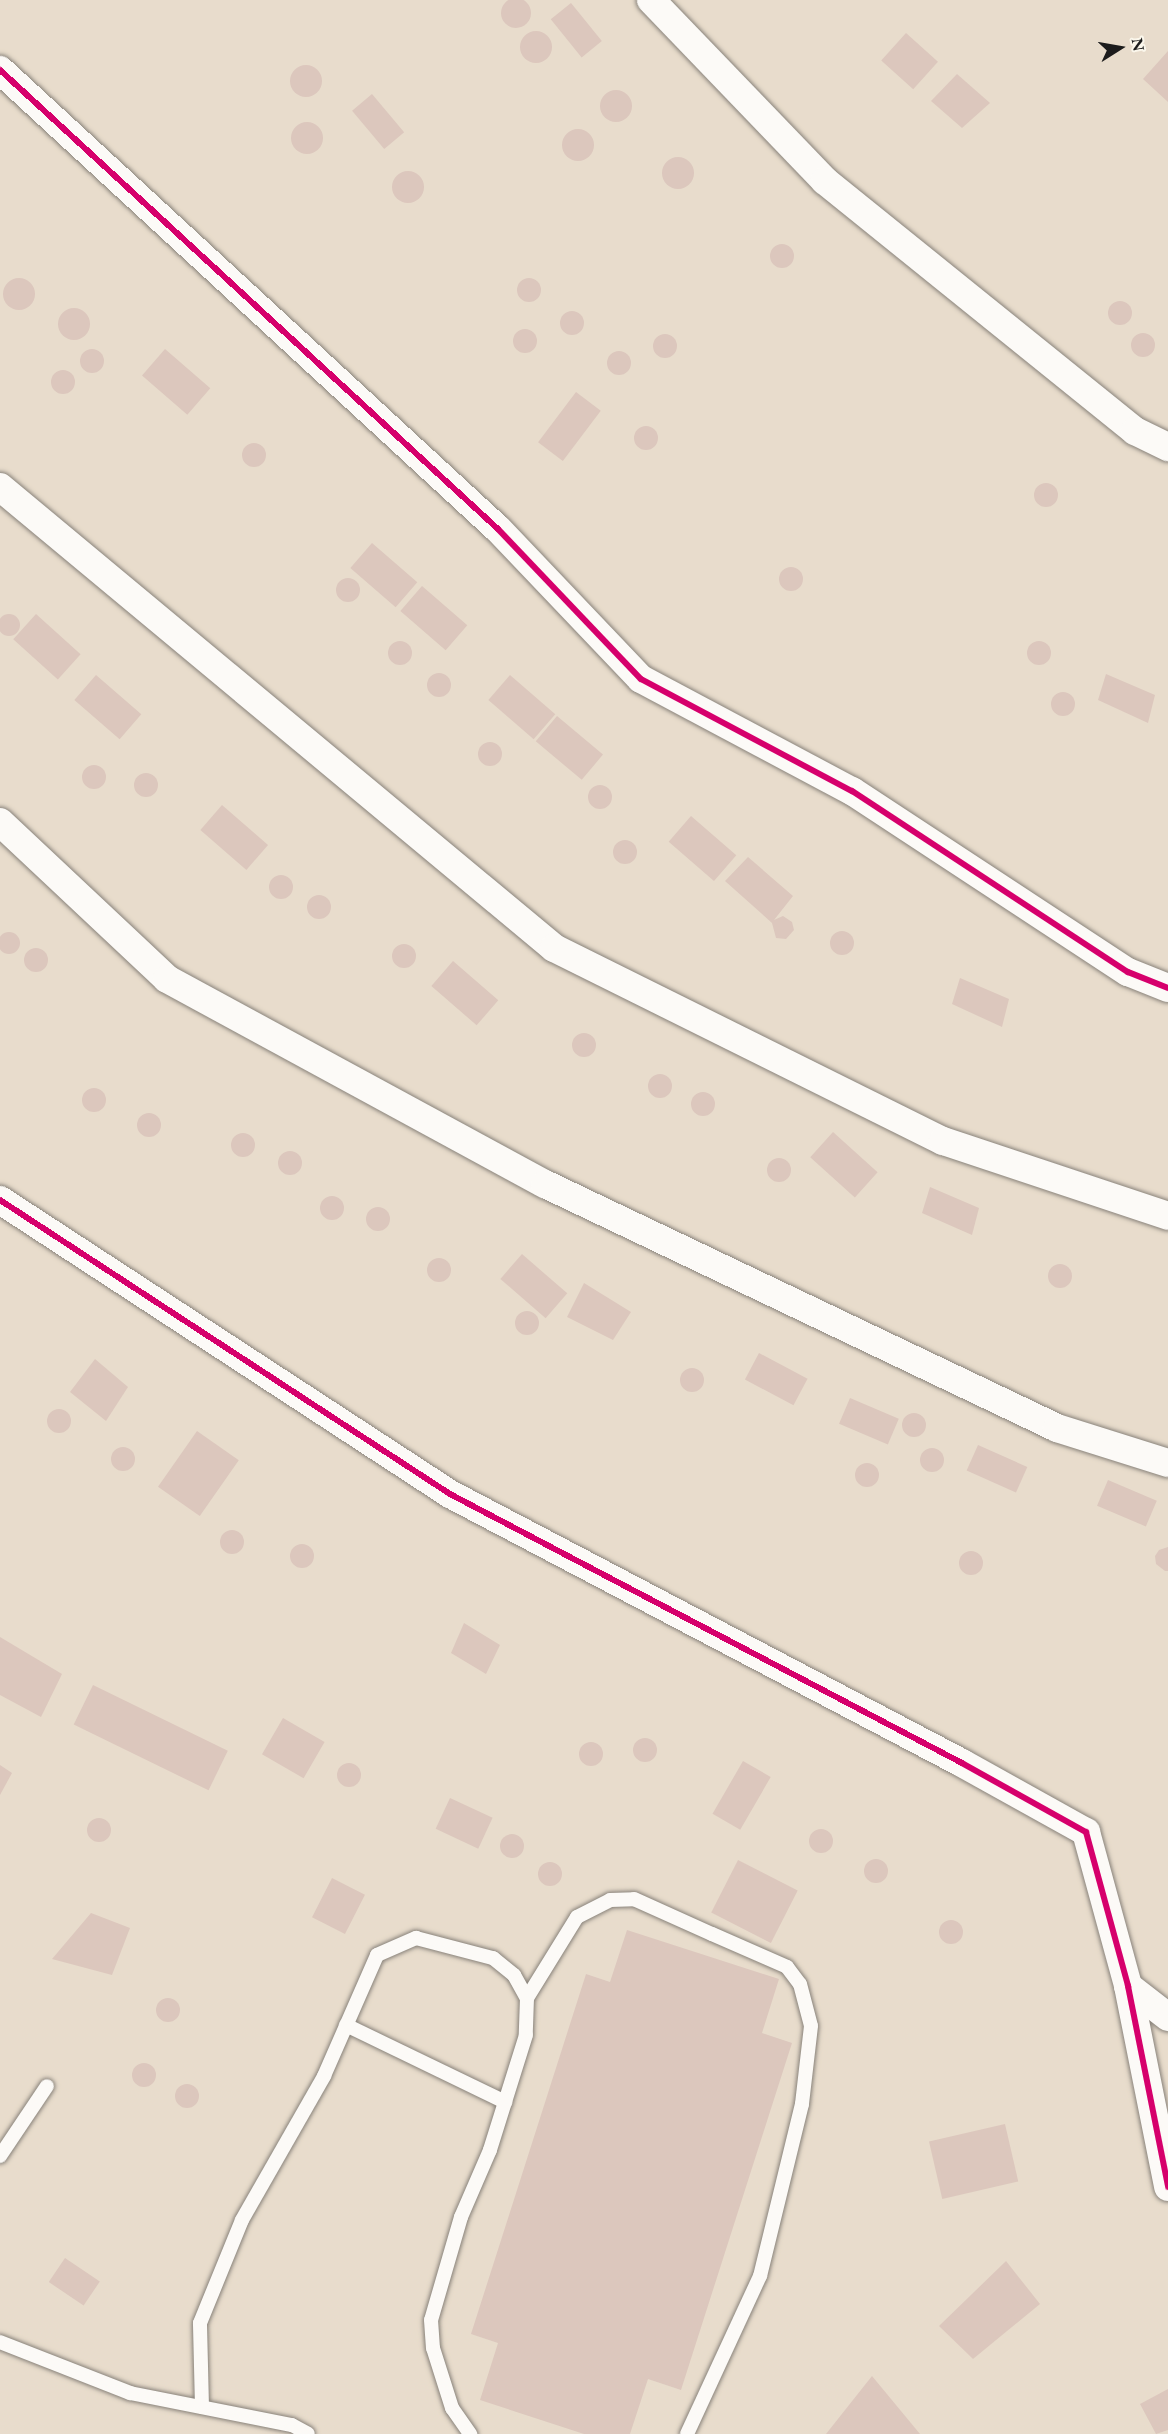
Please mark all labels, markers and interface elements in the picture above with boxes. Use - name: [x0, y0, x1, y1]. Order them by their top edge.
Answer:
- north arrow: [1090, 18, 1150, 78]
- text: N: [1127, 36, 1150, 53]

